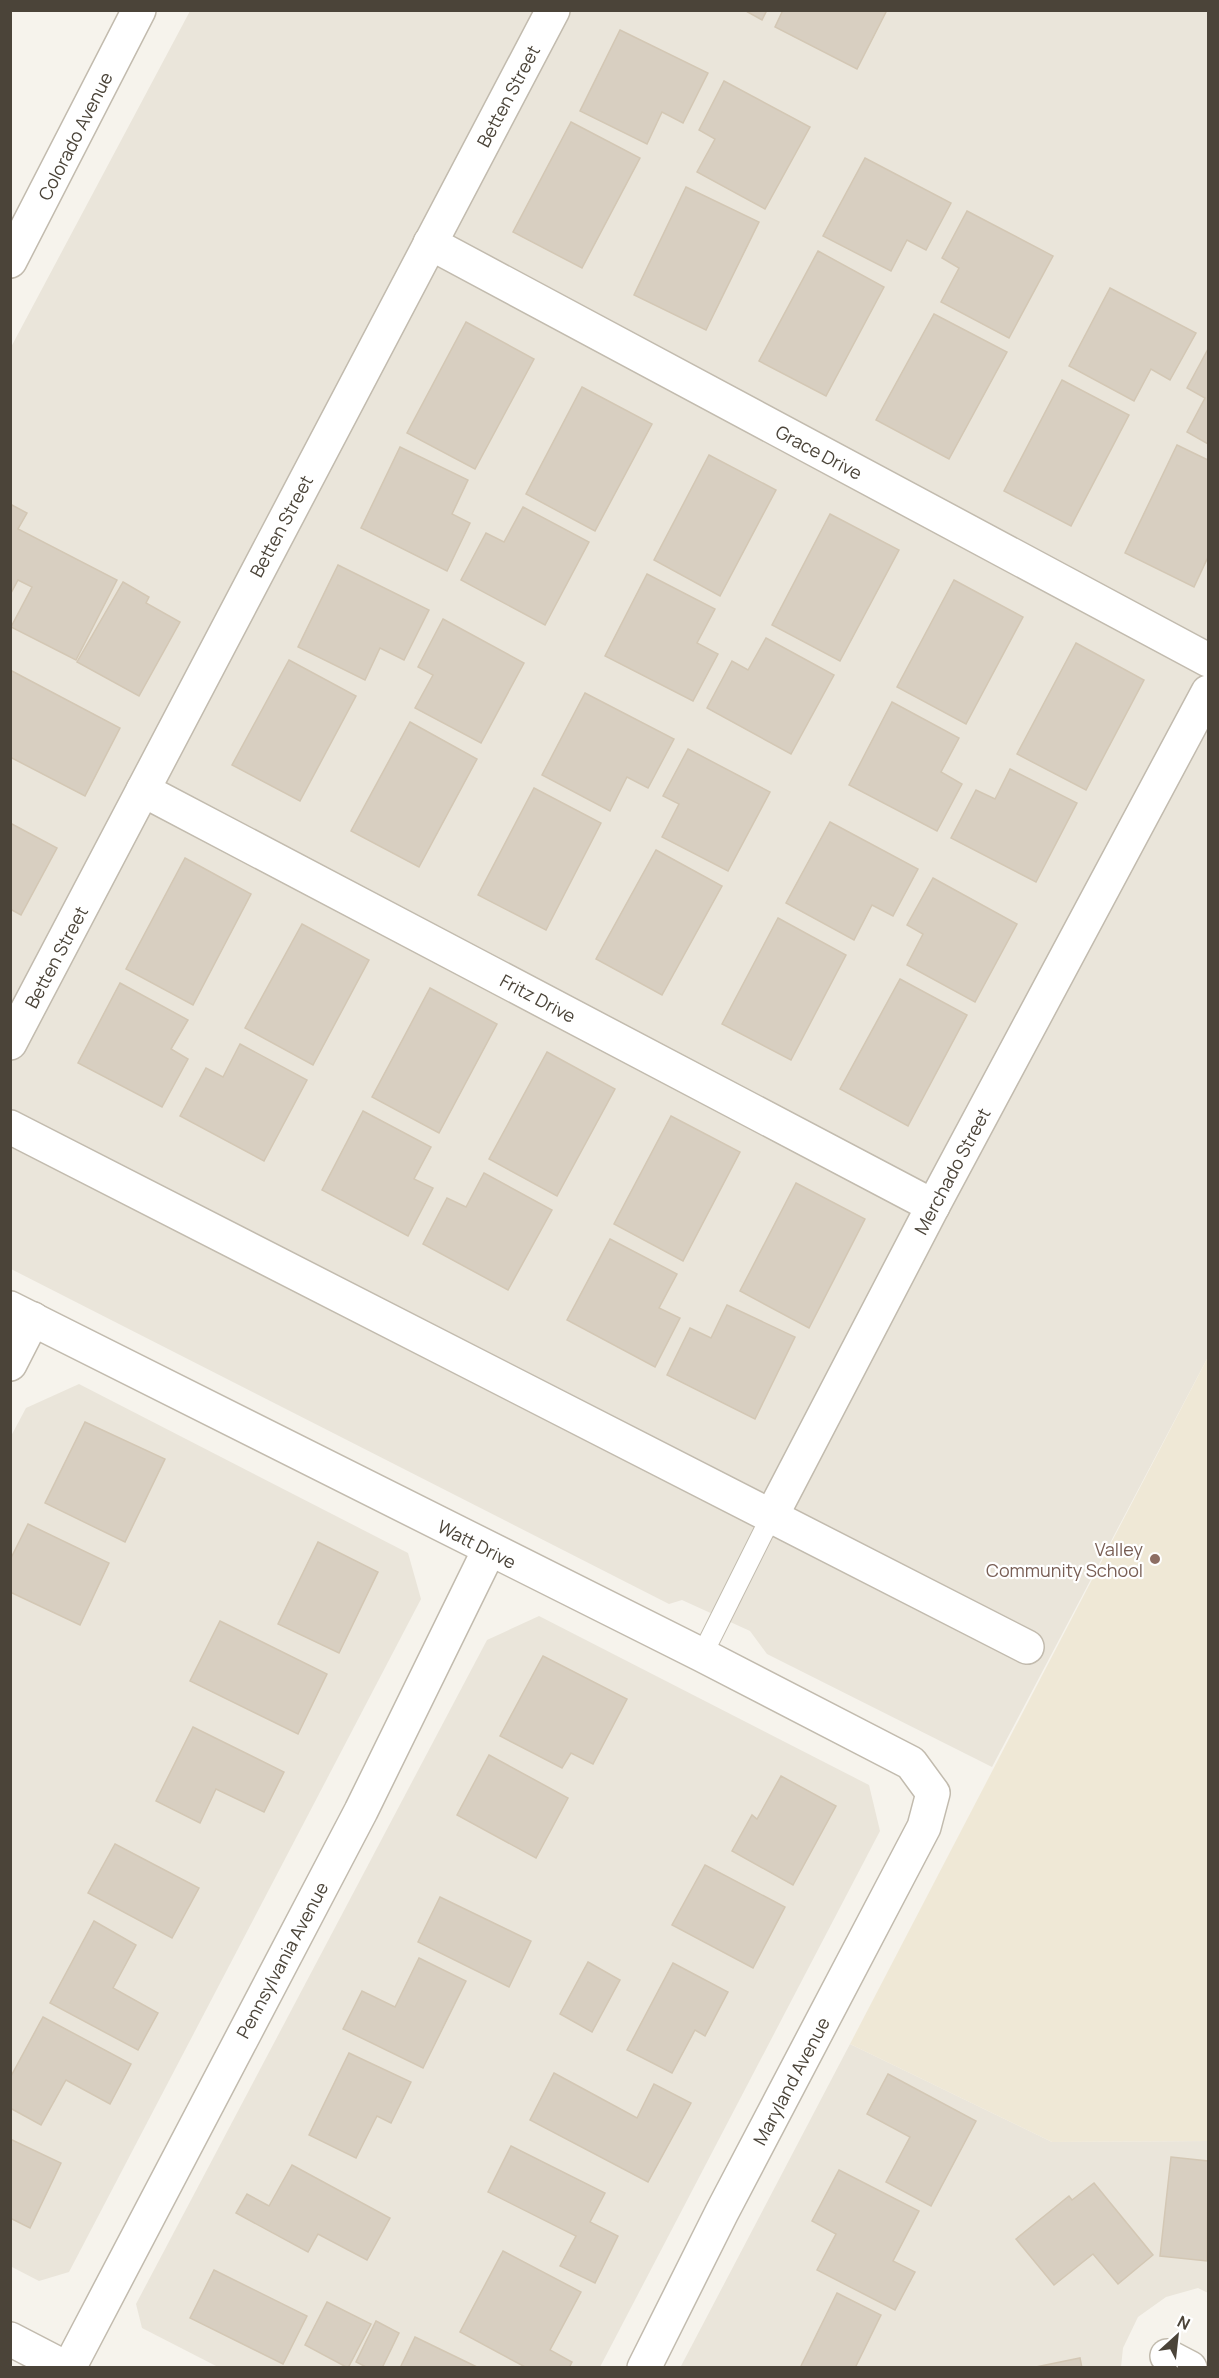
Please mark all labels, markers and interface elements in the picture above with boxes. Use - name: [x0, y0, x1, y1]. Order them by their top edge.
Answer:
- street label: Betten Street: [471, 41, 545, 151]
- street label: Colorado Avenue: [32, 68, 118, 204]
- street label: Grace Drive: [772, 419, 866, 485]
- street label: Betten Street: [244, 471, 318, 581]
- street label: Betten Street: [19, 902, 93, 1012]
- street label: Fritz Drive: [496, 968, 580, 1028]
- street label: Merchado Street: [908, 1103, 996, 1239]
- street label: Watt Drive: [434, 1514, 520, 1574]
- place label: Valley Community School: [986, 1537, 1144, 1582]
- marker: Valley Community School: [1148, 1552, 1162, 1566]
- street label: Pennsylvania Avenue: [231, 1878, 333, 2042]
- street label: Maryland Avenue: [747, 2013, 835, 2149]
- north arrow: [1147, 2306, 1207, 2366]
- text: N: [1174, 2310, 1194, 2335]

